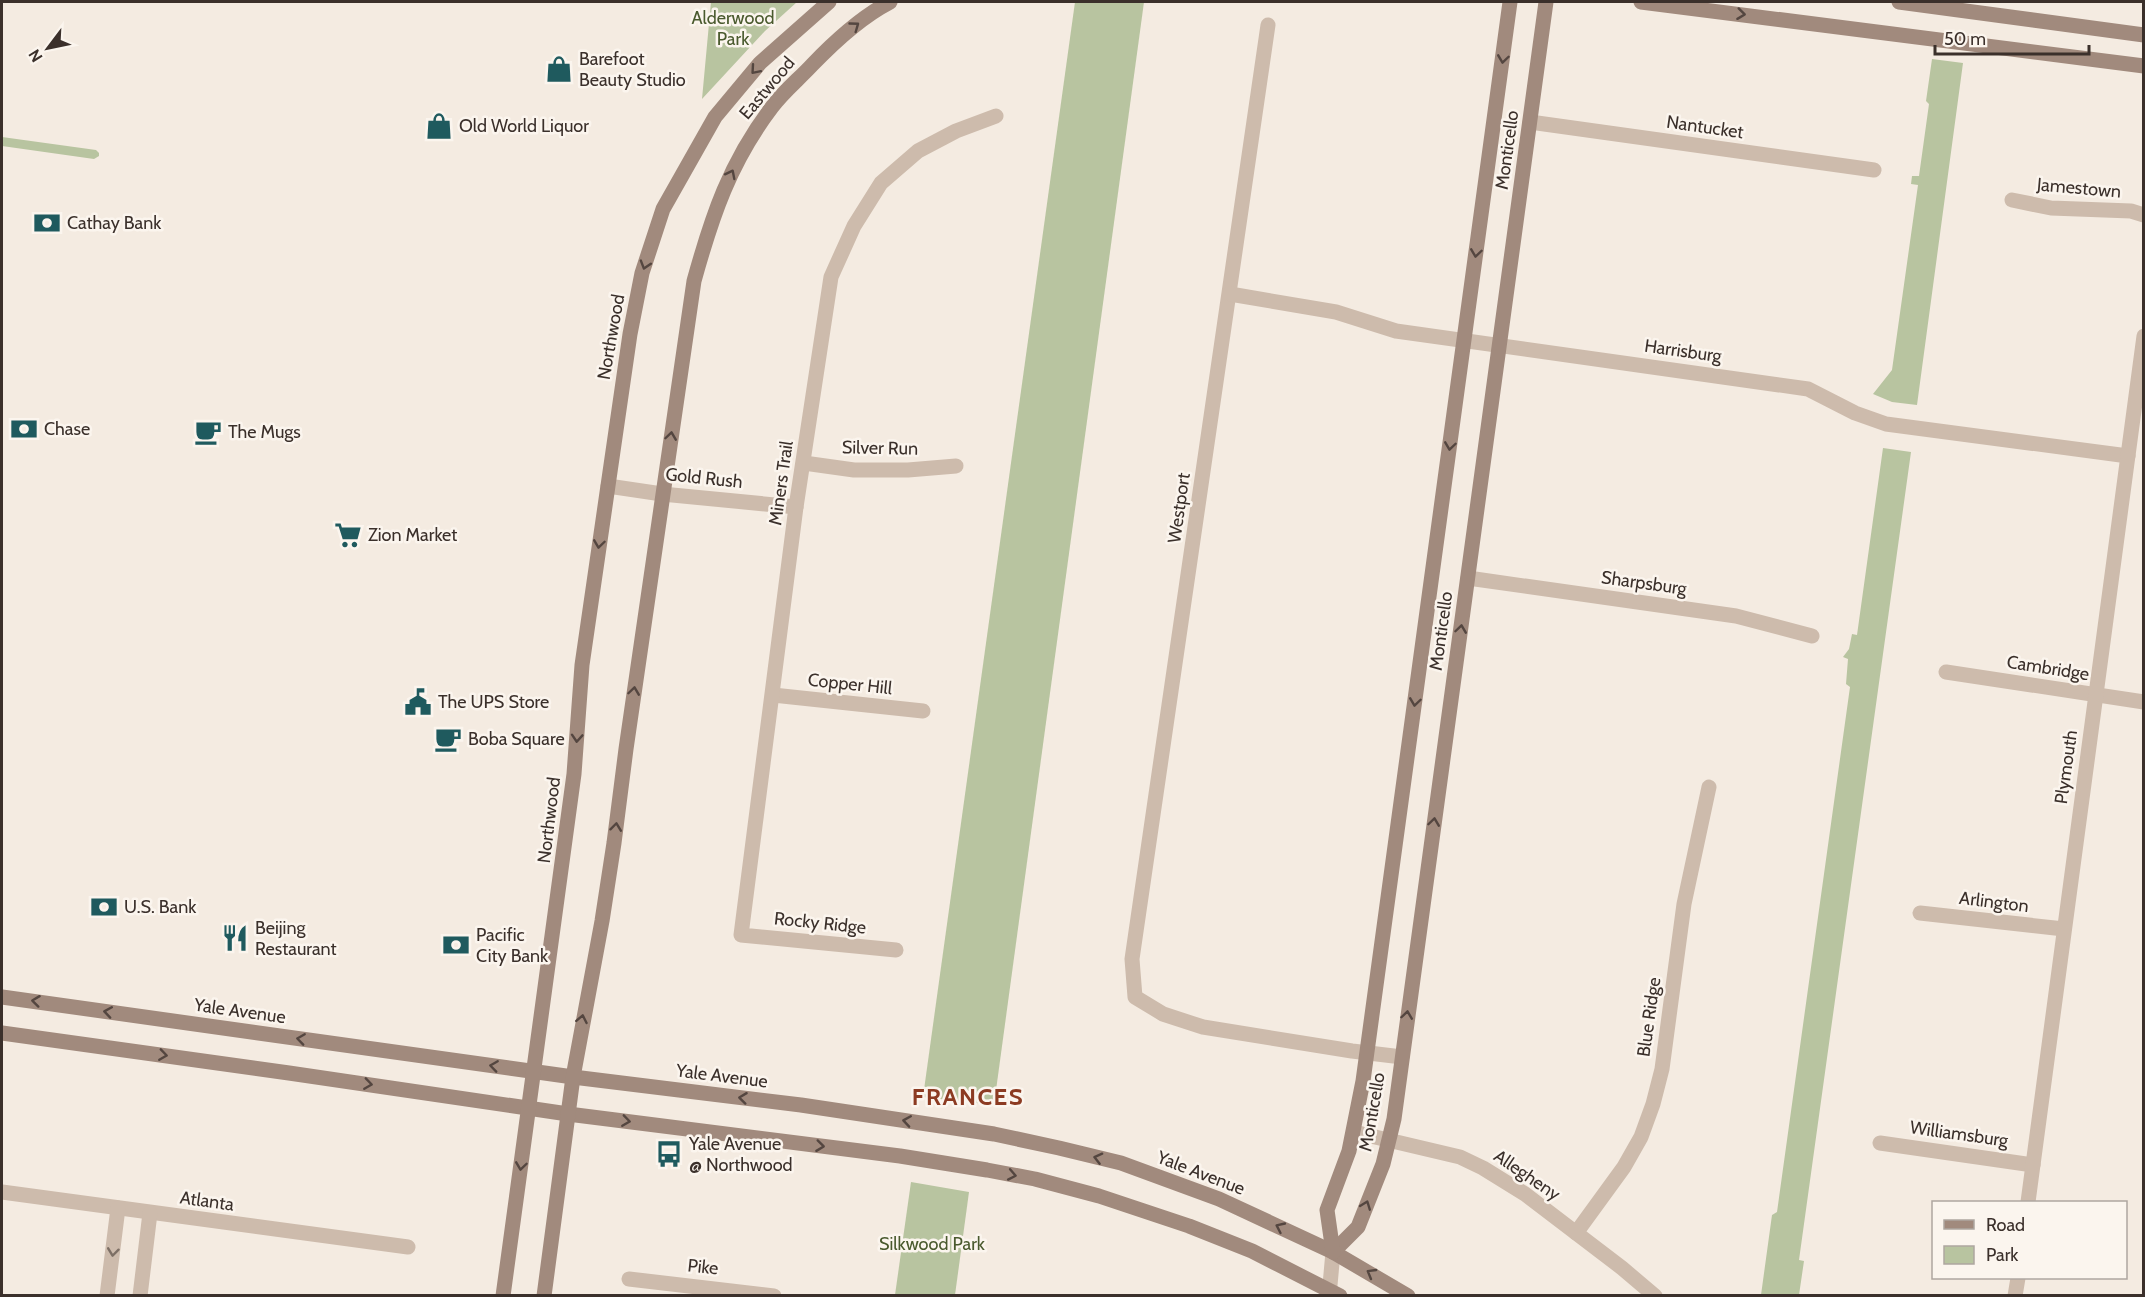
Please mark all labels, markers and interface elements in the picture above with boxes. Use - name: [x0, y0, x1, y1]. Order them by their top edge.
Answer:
- park label: Alderwood Park: [692, 7, 774, 50]
- one-way arrow: [1737, 8, 1746, 20]
- north arrow: [18, 18, 78, 78]
- scale bar: [1935, 18, 2090, 56]
- one-way arrow: [848, 22, 859, 33]
- text: 50 m: [1944, 28, 1986, 50]
- text: N: [25, 46, 47, 66]
- place label: Barefoot Beauty Studio: [579, 48, 686, 91]
- street label: Eastwood: [735, 52, 799, 124]
- shop icon: Barefoot Beauty Studio: [544, 54, 574, 84]
- one-way arrow: [1497, 55, 1509, 64]
- one-way arrow: [751, 63, 762, 73]
- street label: Monticello: [1491, 109, 1523, 191]
- shop icon: Old World Liquor: [424, 111, 454, 141]
- street label: Nantucket: [1665, 111, 1745, 143]
- place label: Old World Liquor: [459, 115, 589, 137]
- one-way arrow: [723, 169, 735, 180]
- street label: Jamestown: [2035, 173, 2122, 203]
- bank icon: Cathay Bank: [32, 208, 62, 238]
- place label: Cathay Bank: [67, 212, 162, 234]
- one-way arrow: [1471, 248, 1483, 257]
- one-way arrow: [640, 259, 652, 270]
- street label: Northwood: [593, 293, 629, 381]
- street label: Harrisburg: [1643, 335, 1724, 367]
- bank icon: Chase: [9, 414, 39, 444]
- cafe icon: The Mugs: [193, 417, 223, 447]
- place label: Chase: [44, 418, 90, 440]
- place label: The Mugs: [228, 421, 301, 443]
- one-way arrow: [664, 432, 676, 441]
- street label: Silver Run: [842, 436, 918, 460]
- street label: Miners Trail: [764, 439, 798, 527]
- one-way arrow: [1445, 441, 1457, 451]
- street label: Gold Rush: [664, 463, 744, 493]
- street label: Westport: [1163, 471, 1195, 545]
- supermarket icon: Zion Market: [333, 520, 363, 550]
- place label: Zion Market: [368, 524, 457, 546]
- one-way arrow: [594, 540, 606, 549]
- street label: Sharpsburg: [1600, 566, 1689, 600]
- street label: Monticello: [1425, 590, 1457, 672]
- one-way arrow: [1454, 624, 1466, 634]
- street label: Cambridge: [2005, 651, 2091, 685]
- street label: Copper Hill: [807, 669, 894, 699]
- one-way arrow: [627, 686, 639, 695]
- public building icon: The UPS Store: [403, 687, 433, 717]
- place label: The UPS Store: [438, 691, 549, 713]
- one-way arrow: [1410, 697, 1422, 706]
- cafe icon: Boba Square: [433, 724, 463, 754]
- place label: Boba Square: [468, 728, 565, 750]
- street label: Plymouth: [2050, 729, 2082, 805]
- one-way arrow: [571, 733, 584, 742]
- street label: Northwood: [533, 776, 565, 864]
- one-way arrow: [1428, 817, 1440, 827]
- one-way arrow: [609, 823, 622, 832]
- street label: Arlington: [1958, 887, 2030, 917]
- bank icon: U.S. Bank: [89, 892, 119, 922]
- place label: U.S. Bank: [124, 896, 197, 918]
- street label: Rocky Ridge: [773, 907, 867, 939]
- place label: Beijing Restaurant: [255, 917, 337, 960]
- restaurant icon: Beijing Restaurant: [220, 923, 250, 953]
- place label: Pacific City Bank: [476, 924, 549, 967]
- bank icon: Pacific City Bank: [441, 930, 471, 960]
- street label: Blue Ridge: [1633, 976, 1665, 1058]
- street label: Yale Avenue: [192, 994, 287, 1028]
- one-way arrow: [31, 996, 41, 1008]
- one-way arrow: [104, 1006, 113, 1018]
- one-way arrow: [1401, 1011, 1413, 1020]
- one-way arrow: [575, 1015, 588, 1025]
- one-way arrow: [297, 1034, 306, 1046]
- one-way arrow: [159, 1049, 168, 1061]
- street label: Yale Avenue: [674, 1059, 769, 1093]
- one-way arrow: [490, 1060, 499, 1072]
- street label: Monticello: [1354, 1071, 1390, 1153]
- one-way arrow: [363, 1078, 372, 1090]
- district label: FRANCES: [912, 1082, 1024, 1111]
- one-way arrow: [738, 1092, 747, 1105]
- one-way arrow: [622, 1115, 631, 1127]
- one-way arrow: [902, 1116, 912, 1128]
- street label: Williamsburg: [1908, 1116, 2011, 1152]
- place label: Yale Avenue @ Northwood: [688, 1133, 793, 1176]
- bus stop icon: Yale Avenue @ Northwood: [654, 1139, 684, 1169]
- one-way arrow: [815, 1139, 824, 1152]
- street label: Allegheny: [1490, 1145, 1564, 1205]
- street label: Yale Avenue: [1153, 1146, 1248, 1200]
- one-way arrow: [1093, 1152, 1103, 1165]
- one-way arrow: [515, 1161, 527, 1170]
- one-way arrow: [1007, 1168, 1017, 1181]
- street label: Atlanta: [179, 1186, 236, 1216]
- one-way arrow: [1359, 1200, 1372, 1211]
- legend: [1932, 1201, 2127, 1279]
- text: Road: [1986, 1214, 2025, 1236]
- one-way arrow: [1276, 1223, 1287, 1235]
- park label: Silkwood Park: [879, 1233, 986, 1255]
- text: Park: [1986, 1244, 2019, 1266]
- one-way arrow: [107, 1247, 120, 1256]
- street label: Pike: [686, 1254, 720, 1280]
- one-way arrow: [1367, 1269, 1377, 1280]

